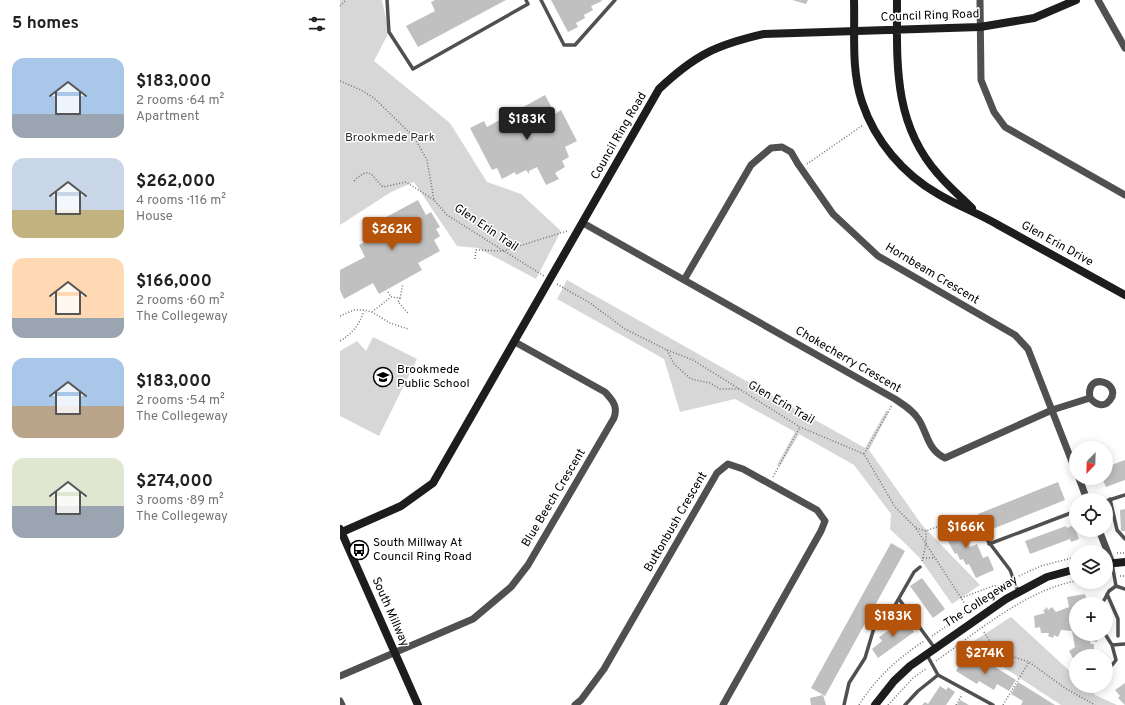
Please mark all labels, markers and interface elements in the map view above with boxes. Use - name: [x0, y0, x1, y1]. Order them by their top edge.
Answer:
- street label: Council Ring Road: [880, 6, 980, 26]
- text: 5 homes: [12, 13, 79, 35]
- icon: filters: [306, 13, 328, 35]
- text: $183,000: [136, 71, 211, 93]
- icon: home: [44, 74, 92, 122]
- street label: Council Ring Road: [587, 89, 651, 183]
- text: 2 rooms · 64 m²: [136, 93, 224, 109]
- pin: $183K: [499, 107, 555, 141]
- text: Apartment: [136, 109, 199, 125]
- text: $183K: [508, 112, 546, 128]
- park label: Brookmede Park: [345, 130, 435, 146]
- text: $262,000: [136, 171, 215, 193]
- icon: home: [44, 174, 92, 222]
- text: 4 rooms · 116 m²: [136, 193, 226, 209]
- street label: Glen Erin Trail: [451, 201, 521, 255]
- text: House: [136, 209, 173, 225]
- pin: $262K: [364, 217, 420, 251]
- street label: Glen Erin Drive: [1018, 218, 1096, 270]
- text: $262K: [372, 222, 412, 238]
- street label: Hornbeam Crescent: [882, 240, 982, 308]
- text: $166,000: [136, 271, 212, 293]
- icon: home: [44, 274, 92, 322]
- text: 2 rooms · 60 m²: [136, 293, 225, 309]
- text: The Collegeway: [136, 309, 228, 325]
- street label: Chokecherry Crescent: [792, 323, 904, 397]
- place label: Brookmede Public School: [397, 362, 470, 392]
- school or university icon: Brookmede Public School: [372, 366, 394, 388]
- text: $183,000: [136, 371, 211, 393]
- icon: home: [44, 374, 92, 422]
- street label: Glen Erin Trail: [745, 377, 817, 429]
- text: 2 rooms · 54 m²: [136, 393, 225, 409]
- text: The Collegeway: [136, 409, 228, 425]
- north arrow: [1069, 441, 1113, 485]
- map controls: [1069, 441, 1113, 693]
- street label: Blue Beech Crescent: [518, 446, 590, 550]
- street label: Buttonbush Crescent: [641, 469, 711, 575]
- text: $274,000: [136, 471, 213, 493]
- icon: home: [44, 474, 92, 522]
- text: 3 rooms · 89 m²: [136, 493, 224, 509]
- button: locate: [1069, 493, 1113, 537]
- text: The Collegeway: [136, 509, 228, 525]
- pin: $166K: [938, 515, 994, 549]
- text: $166K: [947, 520, 985, 536]
- place label: South Millway At Council Ring Road: [373, 535, 472, 565]
- bus stop icon: South Millway At Council Ring Road: [348, 539, 370, 561]
- button: layers: [1069, 545, 1113, 589]
- street label: The Collegeway: [941, 572, 1021, 632]
- street label: South Millway: [368, 575, 412, 649]
- button: +: [1069, 597, 1113, 641]
- pin: $183K: [865, 604, 921, 638]
- text: $183K: [874, 609, 912, 625]
- pin: $274K: [957, 641, 1013, 675]
- text: $274K: [965, 646, 1005, 662]
- button: −: [1069, 649, 1113, 693]

